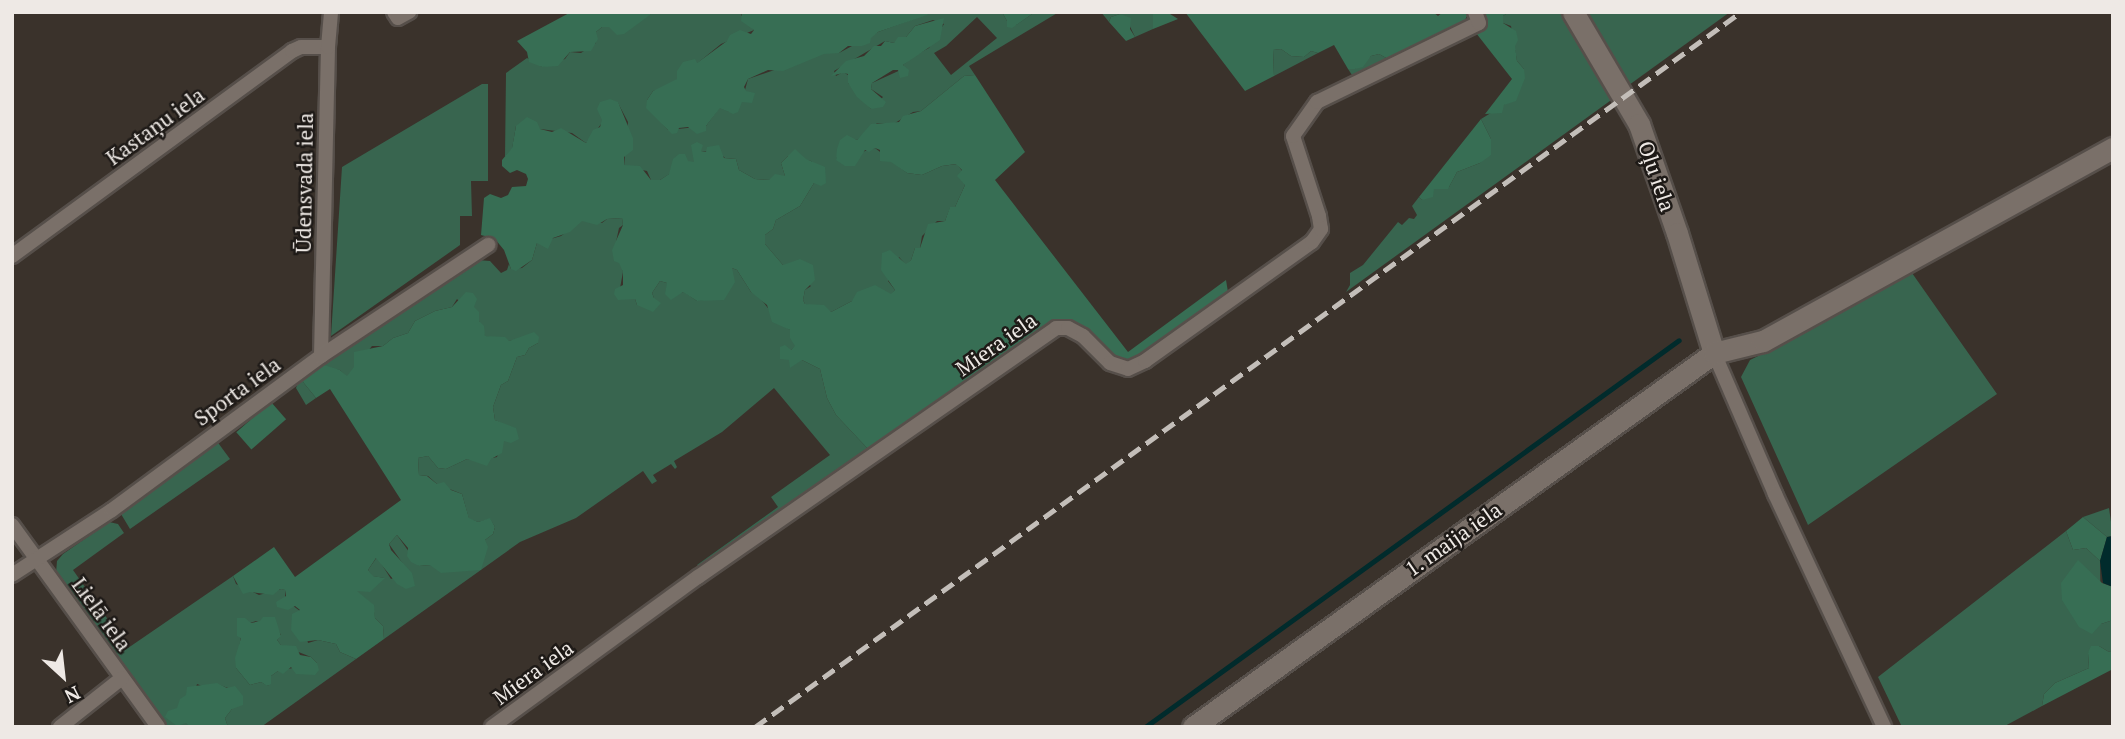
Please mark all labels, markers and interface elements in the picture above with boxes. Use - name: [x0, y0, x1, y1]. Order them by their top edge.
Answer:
- street label: Kastaņu iela: [101, 82, 209, 170]
- street label: Ūdensvada iela: [290, 113, 318, 253]
- street label: Oļu iela: [1633, 137, 1681, 215]
- street label: Miera iela: [951, 307, 1041, 381]
- street label: Sporta iela: [189, 351, 285, 431]
- street label: 1. maija iela: [1400, 496, 1506, 582]
- street label: Lielā iela: [67, 573, 137, 655]
- street label: Miera iela: [488, 635, 578, 709]
- north arrow: [28, 641, 98, 711]
- text: N: [61, 681, 85, 710]

